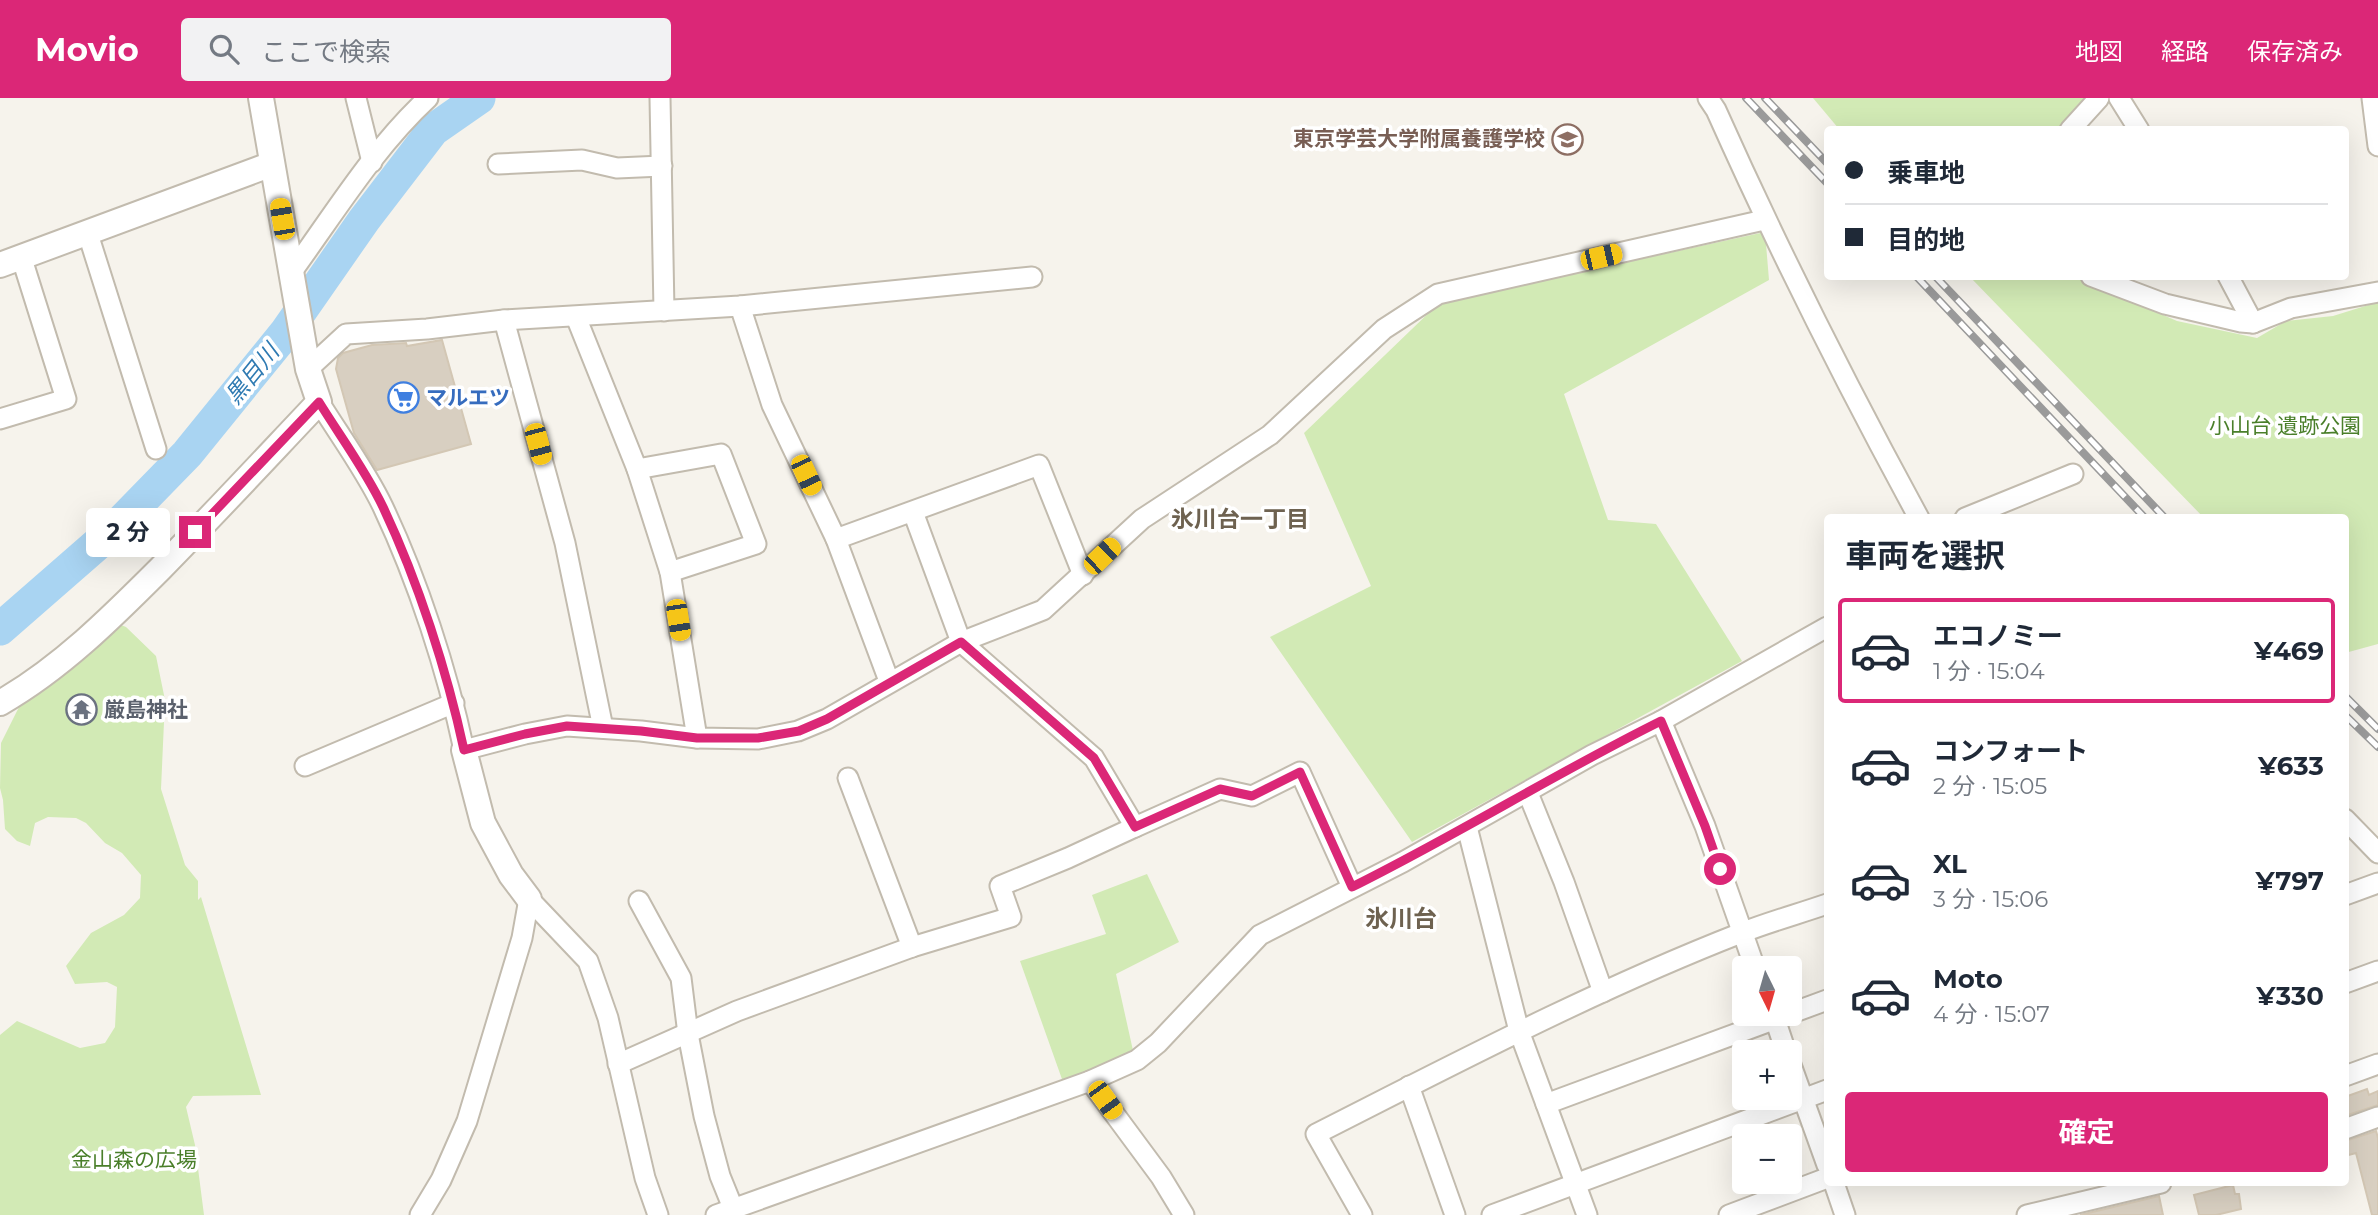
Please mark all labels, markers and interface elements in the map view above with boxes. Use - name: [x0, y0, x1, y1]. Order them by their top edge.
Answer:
- search box: [181, 18, 671, 81]
- text: Movio: [35, 29, 139, 69]
- icon: search: [205, 30, 243, 68]
- text: ここで検索: [261, 36, 391, 68]
- text: 地図: [2075, 37, 2123, 66]
- text: 経路: [2161, 37, 2209, 66]
- text: 保存済み: [2247, 37, 2343, 66]
- school or university icon: 東京学芸大学附属養護学校: [1551, 122, 1585, 156]
- place label: 東京学芸大学附属養護学校: [1293, 126, 1545, 151]
- text: 乗車地: [1887, 157, 1965, 189]
- car: [269, 196, 296, 242]
- text: 目的地: [1887, 224, 1965, 256]
- car: [1579, 242, 1624, 272]
- water label: 黒目川: [219, 336, 286, 410]
- supermarket icon: マルエツ: [386, 381, 420, 415]
- place label: マルエツ: [426, 385, 510, 410]
- park label: 小山台 遺跡公園: [2209, 413, 2361, 438]
- car: [523, 421, 554, 467]
- car: [788, 452, 825, 498]
- district label: 氷川台一丁目: [1171, 505, 1309, 533]
- callout: 2 分: [86, 508, 170, 556]
- route end: [179, 516, 211, 548]
- text: 2 分: [106, 518, 150, 546]
- car: [1080, 534, 1125, 578]
- text: 車両を選択: [1845, 536, 2005, 575]
- car: [665, 598, 692, 642]
- icon: car: [1849, 619, 1912, 682]
- text: エコノミー: [1933, 620, 2063, 652]
- text: ¥469: [2254, 635, 2324, 667]
- text: 1 分 · 15:04: [1933, 657, 2045, 685]
- temple icon: 厳島神社: [64, 693, 98, 727]
- place label: 厳島神社: [104, 697, 188, 722]
- icon: car: [1849, 734, 1912, 797]
- text: コンフォート: [1933, 735, 2088, 767]
- text: ¥633: [2258, 750, 2324, 782]
- text: 2 分 · 15:05: [1933, 772, 2047, 800]
- text: XL: [1933, 848, 1967, 880]
- icon: car: [1849, 849, 1912, 912]
- route start: [1704, 853, 1736, 885]
- text: ¥797: [2256, 865, 2324, 897]
- text: 3 分 · 15:06: [1933, 885, 2048, 913]
- district label: 氷川台: [1365, 904, 1437, 933]
- north arrow: [1732, 956, 1802, 1026]
- map controls: [1732, 956, 1802, 1194]
- text: Moto: [1933, 963, 2003, 995]
- icon: car: [1849, 964, 1912, 1027]
- text: ¥330: [2256, 980, 2324, 1012]
- text: 4 分 · 15:07: [1933, 1000, 2050, 1028]
- button: +: [1732, 1040, 1802, 1110]
- car: [1085, 1077, 1126, 1123]
- button: 確定: [1845, 1092, 2328, 1172]
- button: −: [1732, 1124, 1802, 1194]
- park label: 金山森の広場: [71, 1147, 197, 1172]

